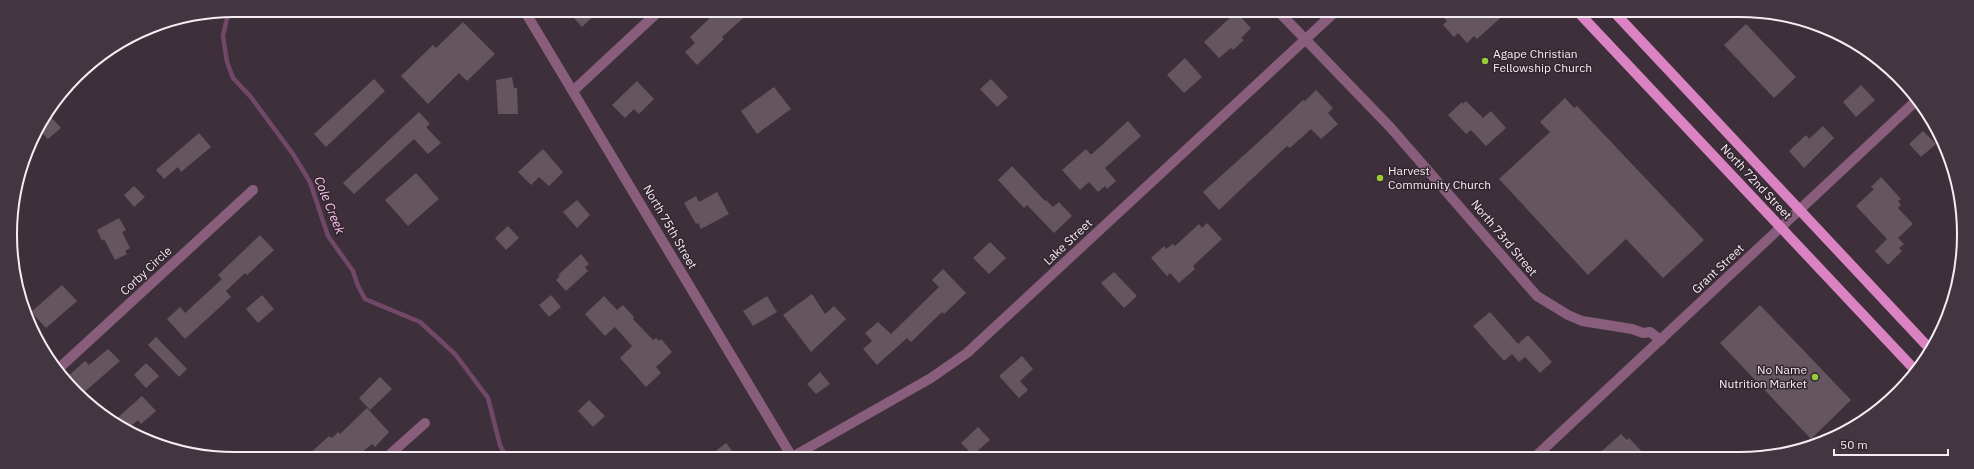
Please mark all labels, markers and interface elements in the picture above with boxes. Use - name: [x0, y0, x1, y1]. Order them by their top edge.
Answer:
- place label: Agape Christian Fellowship Church: [1493, 46, 1592, 75]
- marker: Agape Christian Fellowship Church: [1480, 56, 1490, 66]
- street label: North 72nd Street: [1718, 141, 1795, 222]
- place label: Harvest Community Church: [1388, 163, 1491, 192]
- marker: Harvest Community Church: [1375, 173, 1385, 183]
- water label: Cole Creek: [310, 174, 349, 237]
- street label: North 75th Street: [640, 182, 701, 272]
- street label: North 73rd Street: [1468, 196, 1541, 279]
- street label: Lake Street: [1040, 215, 1095, 268]
- street label: Grant Street: [1688, 241, 1747, 297]
- street label: Corby Circle: [117, 243, 175, 298]
- place label: No Name Nutrition Market: [1719, 362, 1807, 391]
- marker: No Name Nutrition Market: [1810, 372, 1820, 382]
- scale bar: [1834, 431, 1948, 457]
- text: 50 m: [1840, 437, 1868, 452]

